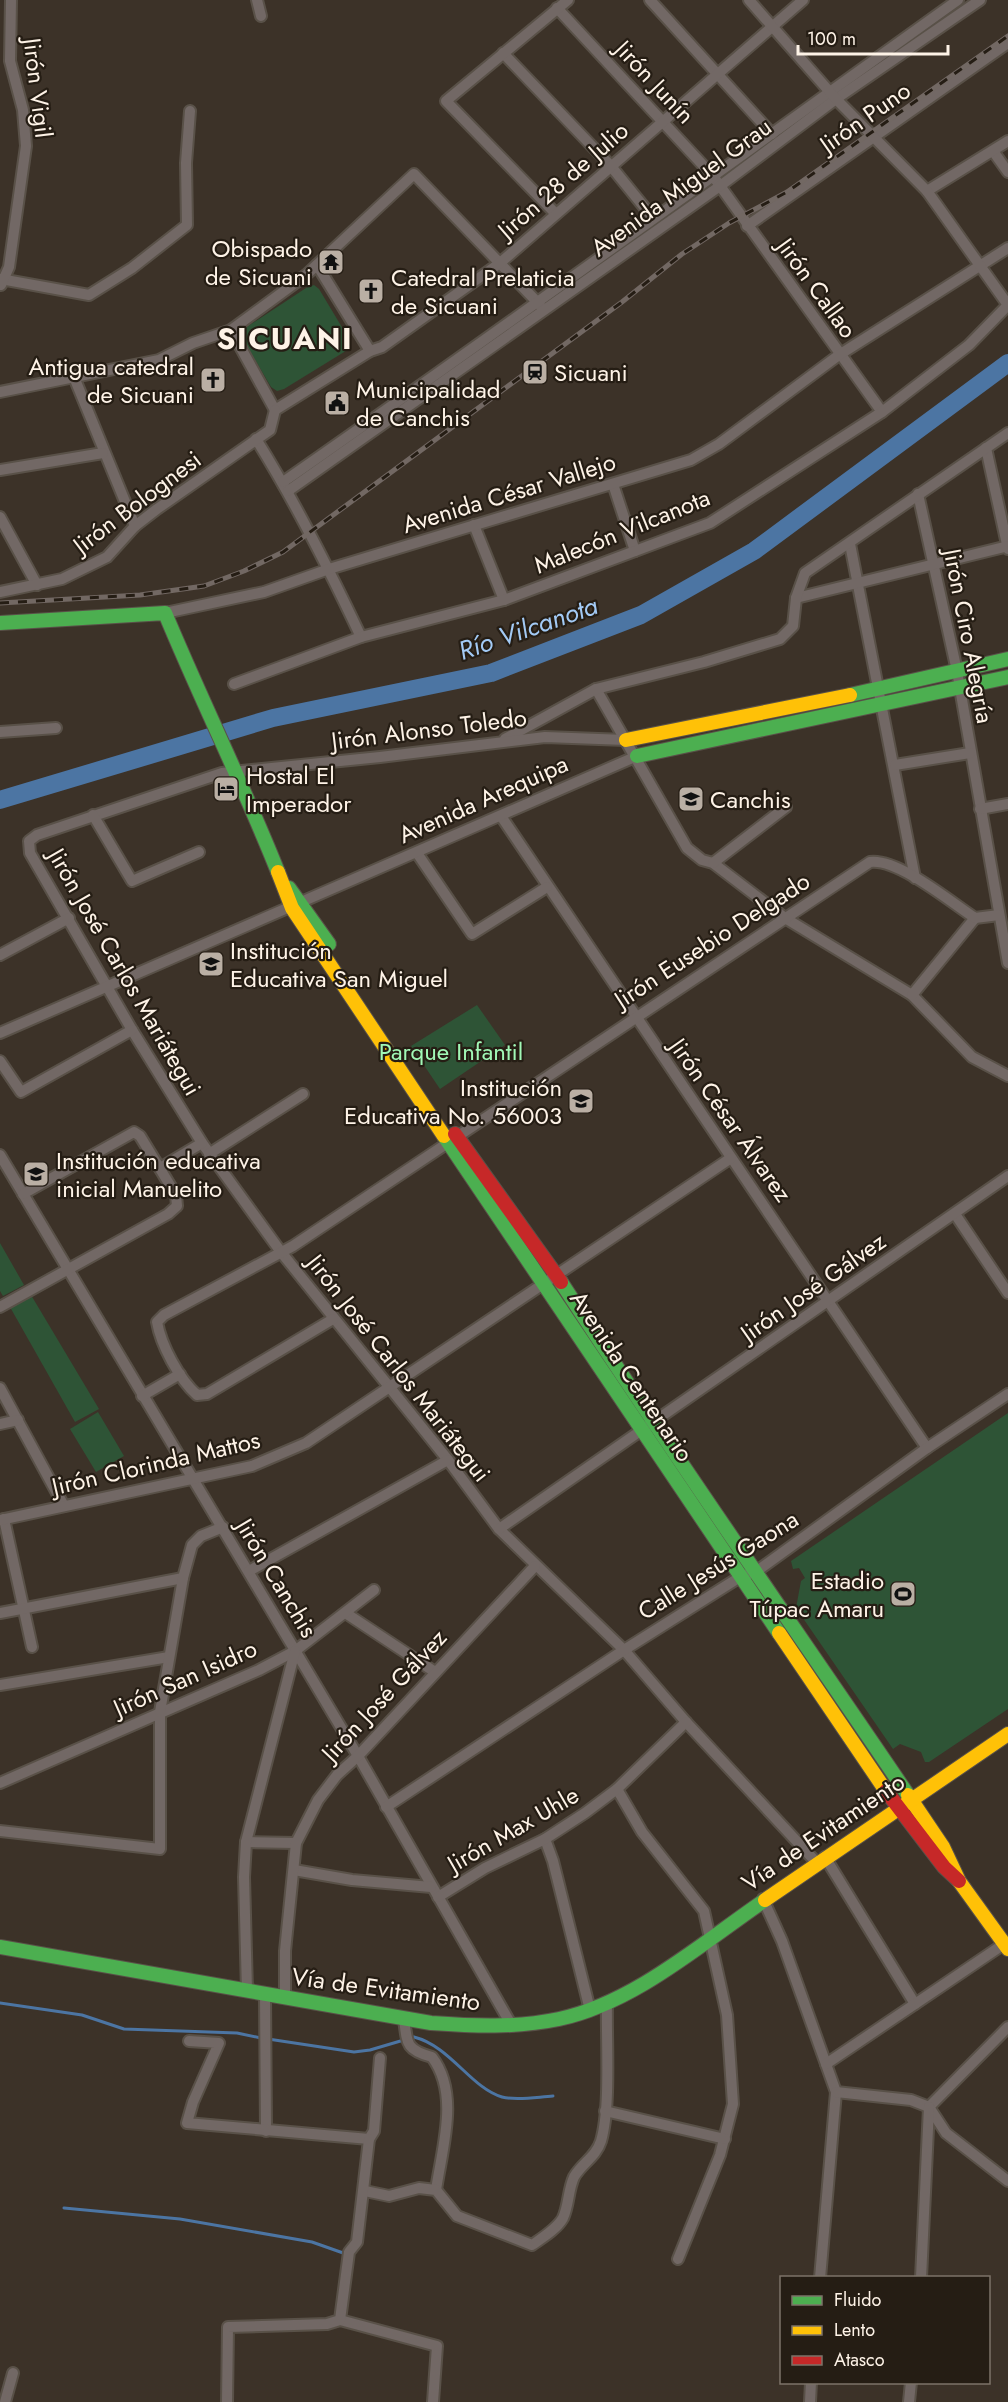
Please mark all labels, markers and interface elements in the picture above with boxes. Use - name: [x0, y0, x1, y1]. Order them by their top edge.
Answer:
- scale bar: [798, 18, 948, 56]
- text: 100 m: [807, 26, 856, 52]
- street label: Jirón Junín: [605, 30, 703, 131]
- street label: Jirón Vigil: [14, 33, 61, 140]
- street label: Jirón Puno: [810, 73, 918, 163]
- street label: Avenida Miguel Grau: [583, 109, 779, 265]
- street label: Jirón 28 de Julio: [488, 113, 636, 249]
- street label: Jirón Callao: [767, 228, 865, 345]
- place label: Obispado de Sicuani: [205, 231, 312, 294]
- temple icon: Obispado de Sicuani: [316, 247, 346, 277]
- place label: Catedral Prelaticia de Sicuani: [391, 260, 575, 323]
- church icon: Catedral Prelaticia de Sicuani: [356, 276, 386, 306]
- district label: SICUANI: [217, 317, 353, 360]
- place label: Antigua catedral de Sicuani: [28, 349, 194, 412]
- place label: Sicuani: [554, 355, 628, 390]
- station icon: Sicuani: [520, 357, 550, 387]
- church icon: Antigua catedral de Sicuani: [198, 365, 228, 395]
- place label: Municipalidad de Canchis: [356, 372, 500, 435]
- public building icon: Municipalidad de Canchis: [322, 388, 352, 418]
- street label: Jirón Bolognesi: [63, 442, 208, 564]
- street label: Avenida César Vallejo: [398, 444, 620, 542]
- street label: Malecón Vilcanota: [529, 480, 715, 582]
- street label: Jirón Ciro Alegría: [934, 543, 1003, 726]
- water label: Río Vilcanota: [453, 586, 603, 670]
- street label: Jirón Alonso Toledo: [326, 700, 529, 759]
- street label: Avenida Arequipa: [393, 746, 573, 852]
- place label: Hostal El Imperador: [246, 758, 352, 821]
- hotel icon: Hostal El Imperador: [211, 774, 241, 804]
- place label: Canchis: [710, 782, 791, 817]
- school or university icon: Canchis: [676, 784, 706, 814]
- street label: Jirón José Carlos Mariátegui: [38, 839, 210, 1102]
- street label: Jirón Eusebio Delgado: [605, 863, 817, 1018]
- place label: Institución Educativa San Miguel: [230, 933, 448, 996]
- school or university icon: Institución Educativa San Miguel: [196, 949, 226, 979]
- street label: Jirón César Álvarez: [660, 1029, 801, 1209]
- park label: Parque Infantil: [379, 1034, 523, 1069]
- place label: Institución Educativa No. 56003: [344, 1070, 562, 1133]
- school or university icon: Institución Educativa No. 56003: [566, 1086, 596, 1116]
- place label: Institución educativa inicial Manuelito: [56, 1143, 261, 1206]
- school or university icon: Institución educativa inicial Manuelito: [21, 1159, 51, 1189]
- street label: Jirón José Gálvez: [731, 1224, 893, 1352]
- street label: Jirón José Carlos Mariátegui: [297, 1244, 499, 1489]
- street label: Avenida Centenario: [562, 1283, 702, 1469]
- street label: Jirón Clorinda Mattos: [46, 1422, 264, 1505]
- street label: Calle Jesús Gaona: [631, 1502, 805, 1628]
- street label: Jirón Canchis: [226, 1509, 326, 1644]
- place label: Estadio Túpac Amaru: [749, 1563, 884, 1626]
- sports icon: Estadio Túpac Amaru: [888, 1579, 918, 1609]
- street label: Jirón José Gálvez: [311, 1621, 455, 1771]
- street label: Jirón San Isidro: [105, 1631, 262, 1726]
- street label: Vía de Evitamiento: [734, 1764, 912, 1900]
- street label: Jirón Max Uhle: [438, 1777, 585, 1882]
- street label: Vía de Evitamiento: [289, 1958, 483, 2020]
- legend: [780, 2276, 990, 2384]
- text: Fluido: [834, 2287, 882, 2313]
- text: Lento: [834, 2317, 875, 2343]
- text: Atasco: [834, 2347, 885, 2373]

